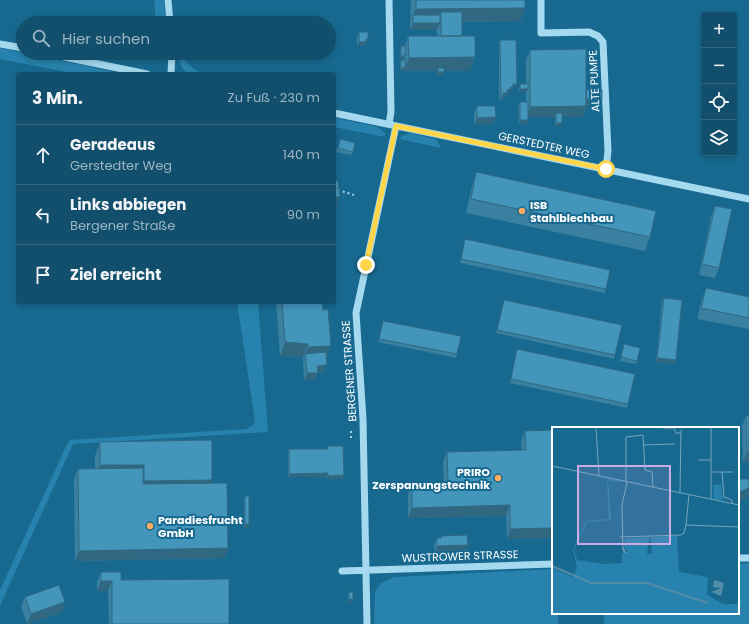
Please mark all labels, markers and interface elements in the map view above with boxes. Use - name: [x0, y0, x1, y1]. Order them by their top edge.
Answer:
- map controls: [701, 12, 737, 156]
- button: +: [701, 12, 737, 48]
- search box: [16, 16, 336, 60]
- icon: search: [30, 27, 52, 49]
- text: Hier suchen: [62, 28, 150, 49]
- button: −: [701, 48, 737, 84]
- street label: ALTE PUMPE: [584, 50, 604, 112]
- button: locate: [701, 84, 737, 120]
- text: 3 Min.: [32, 86, 83, 110]
- text: Zu Fuß · 230 m: [228, 88, 320, 107]
- button: layers: [701, 120, 737, 156]
- street label: GERSTEDTER WEG: [497, 128, 592, 163]
- text: Geradeaus: [70, 134, 155, 155]
- icon: ahead: [32, 144, 54, 166]
- text: 140 m: [283, 145, 320, 164]
- text: Gerstedter Weg: [70, 156, 172, 175]
- route start: [597, 160, 615, 178]
- text: Links abbiegen: [70, 194, 186, 215]
- place label: ISB Stahlblechbau: [530, 197, 613, 226]
- icon: left: [32, 204, 54, 226]
- text: 90 m: [287, 205, 320, 224]
- marker: ISB Stahlblechbau: [517, 206, 527, 216]
- text: Bergener Straße: [70, 216, 175, 235]
- route end: [357, 256, 375, 274]
- icon: arrive: [32, 264, 54, 286]
- text: Ziel erreicht: [70, 264, 161, 285]
- street label: BERGENER STRASSE: [337, 320, 361, 422]
- inset map: [552, 427, 739, 614]
- place label: PRIRO Zerspanungstechnik: [372, 464, 490, 493]
- marker: PRIRO Zerspanungstechnik: [493, 473, 503, 483]
- place label: Paradiesfrucht GmbH: [158, 512, 243, 541]
- marker: Paradiesfrucht GmbH: [145, 521, 155, 531]
- street label: WUSTROWER STRASSE: [401, 546, 519, 566]

